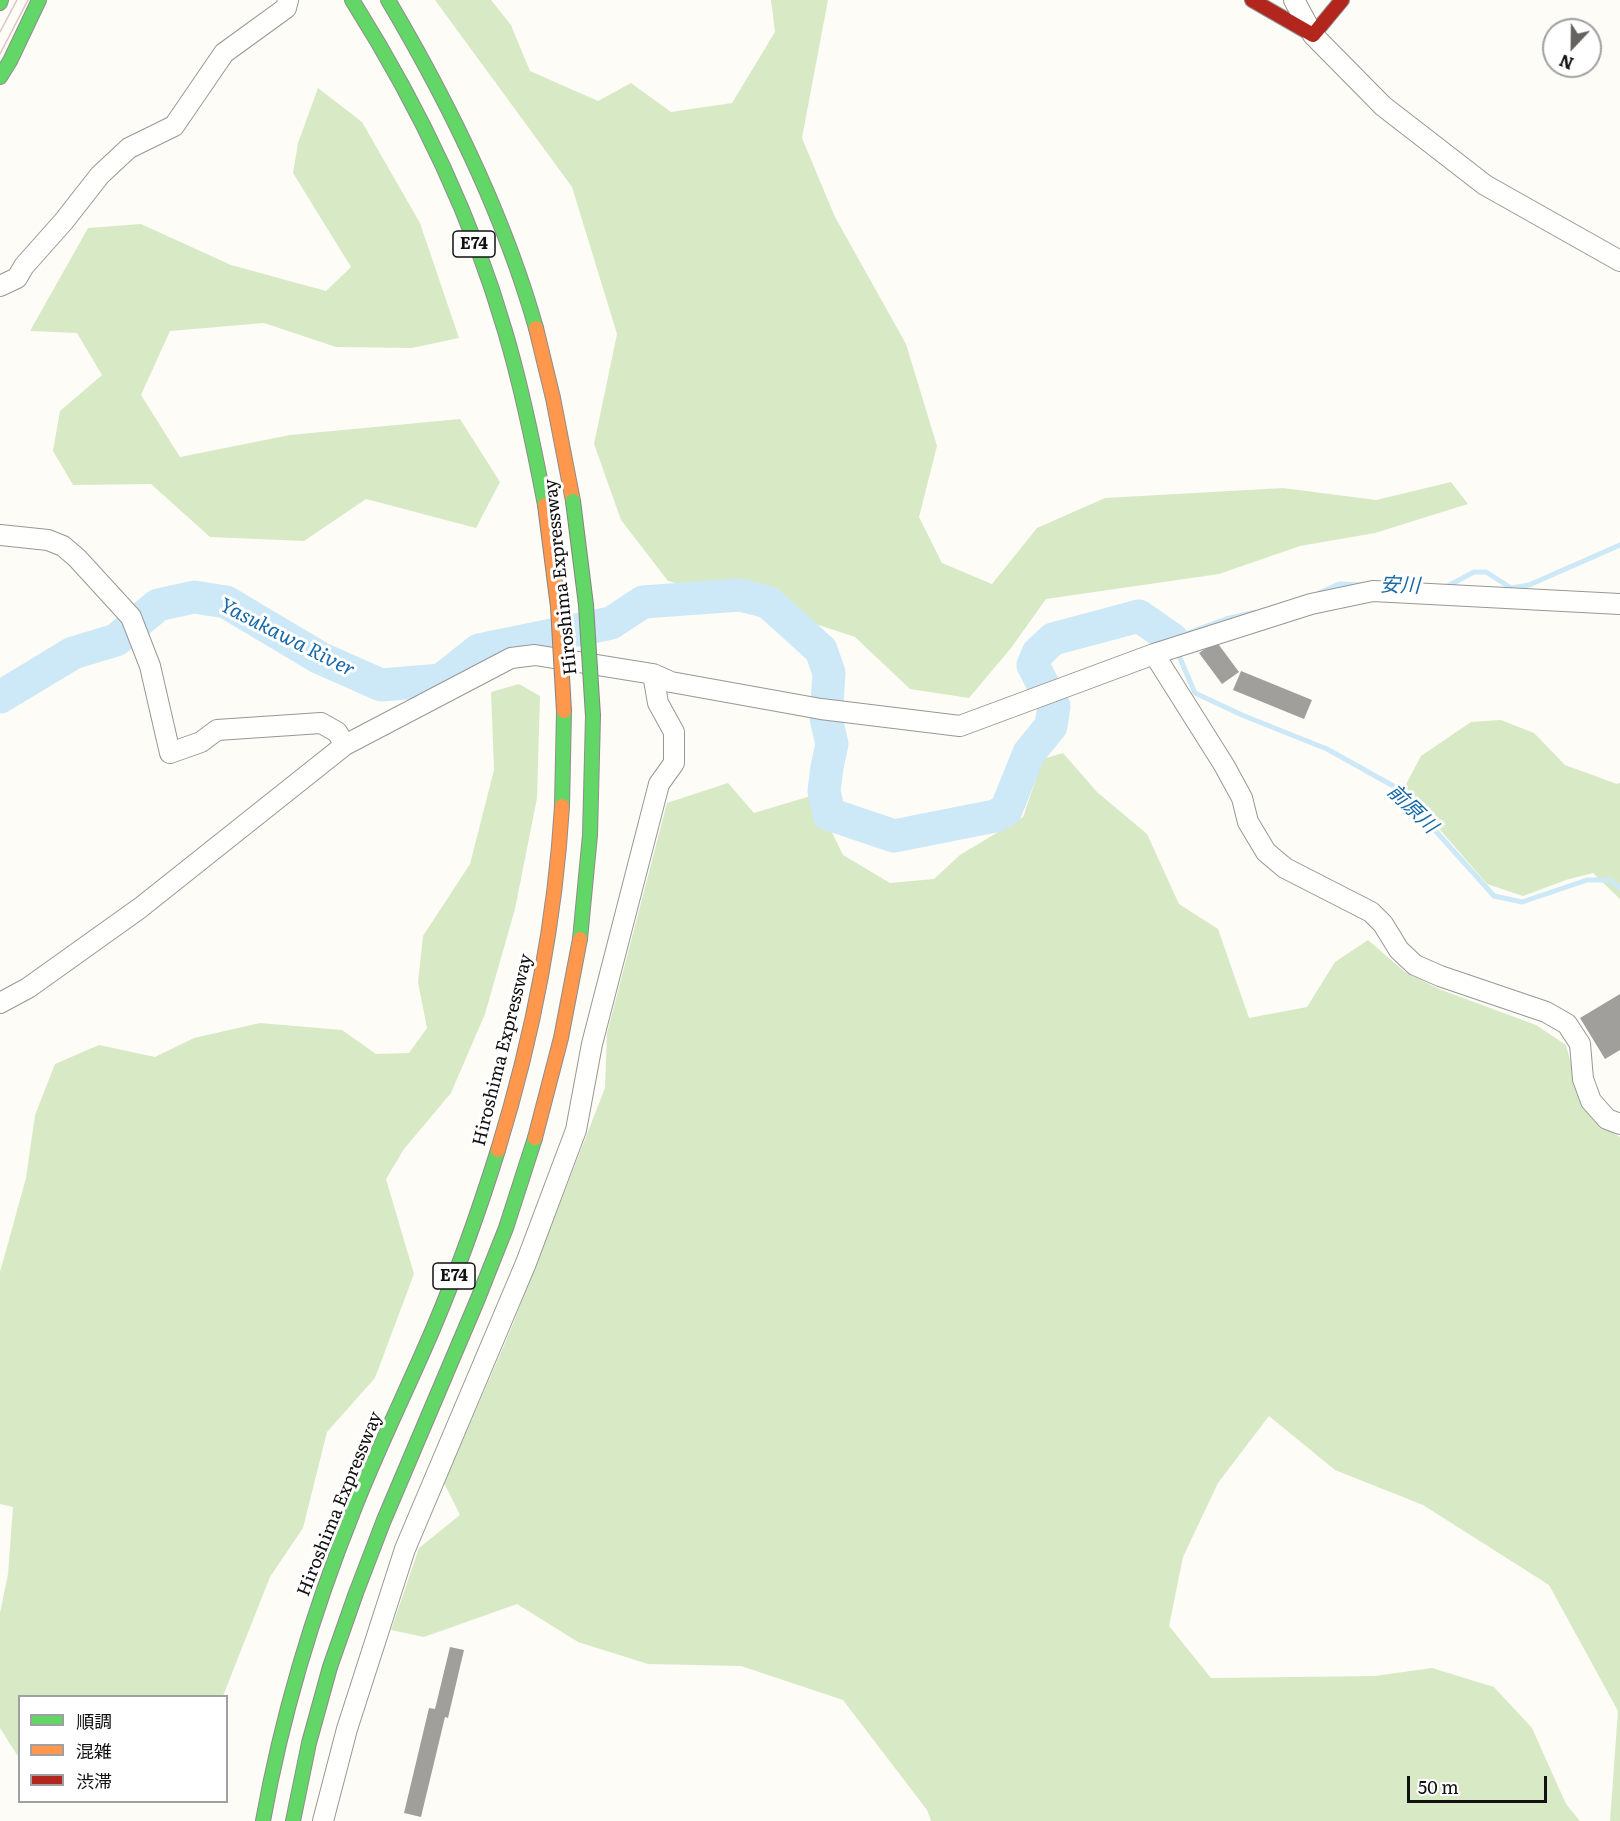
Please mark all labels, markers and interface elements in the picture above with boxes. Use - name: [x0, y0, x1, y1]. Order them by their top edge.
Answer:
- north arrow: [1542, 18, 1602, 78]
- text: N: [1555, 49, 1577, 76]
- road number: E74: [453, 231, 495, 257]
- street label: Hiroshima Expressway: [540, 478, 582, 676]
- water label: 安川: [1380, 573, 1420, 599]
- water label: Yasukawa River: [215, 594, 359, 682]
- water label: 前原川: [1382, 780, 1442, 838]
- street label: Hiroshima Expressway: [469, 952, 537, 1148]
- road number: E74: [433, 1263, 475, 1289]
- street label: Hiroshima Expressway: [293, 1409, 387, 1599]
- legend: [18, 1695, 228, 1803]
- text: 順調: [76, 1707, 112, 1734]
- text: 混雑: [76, 1737, 112, 1764]
- scale bar: [1410, 1764, 1550, 1802]
- text: 渋滞: [76, 1767, 112, 1794]
- text: 50 m: [1418, 1773, 1459, 1800]

